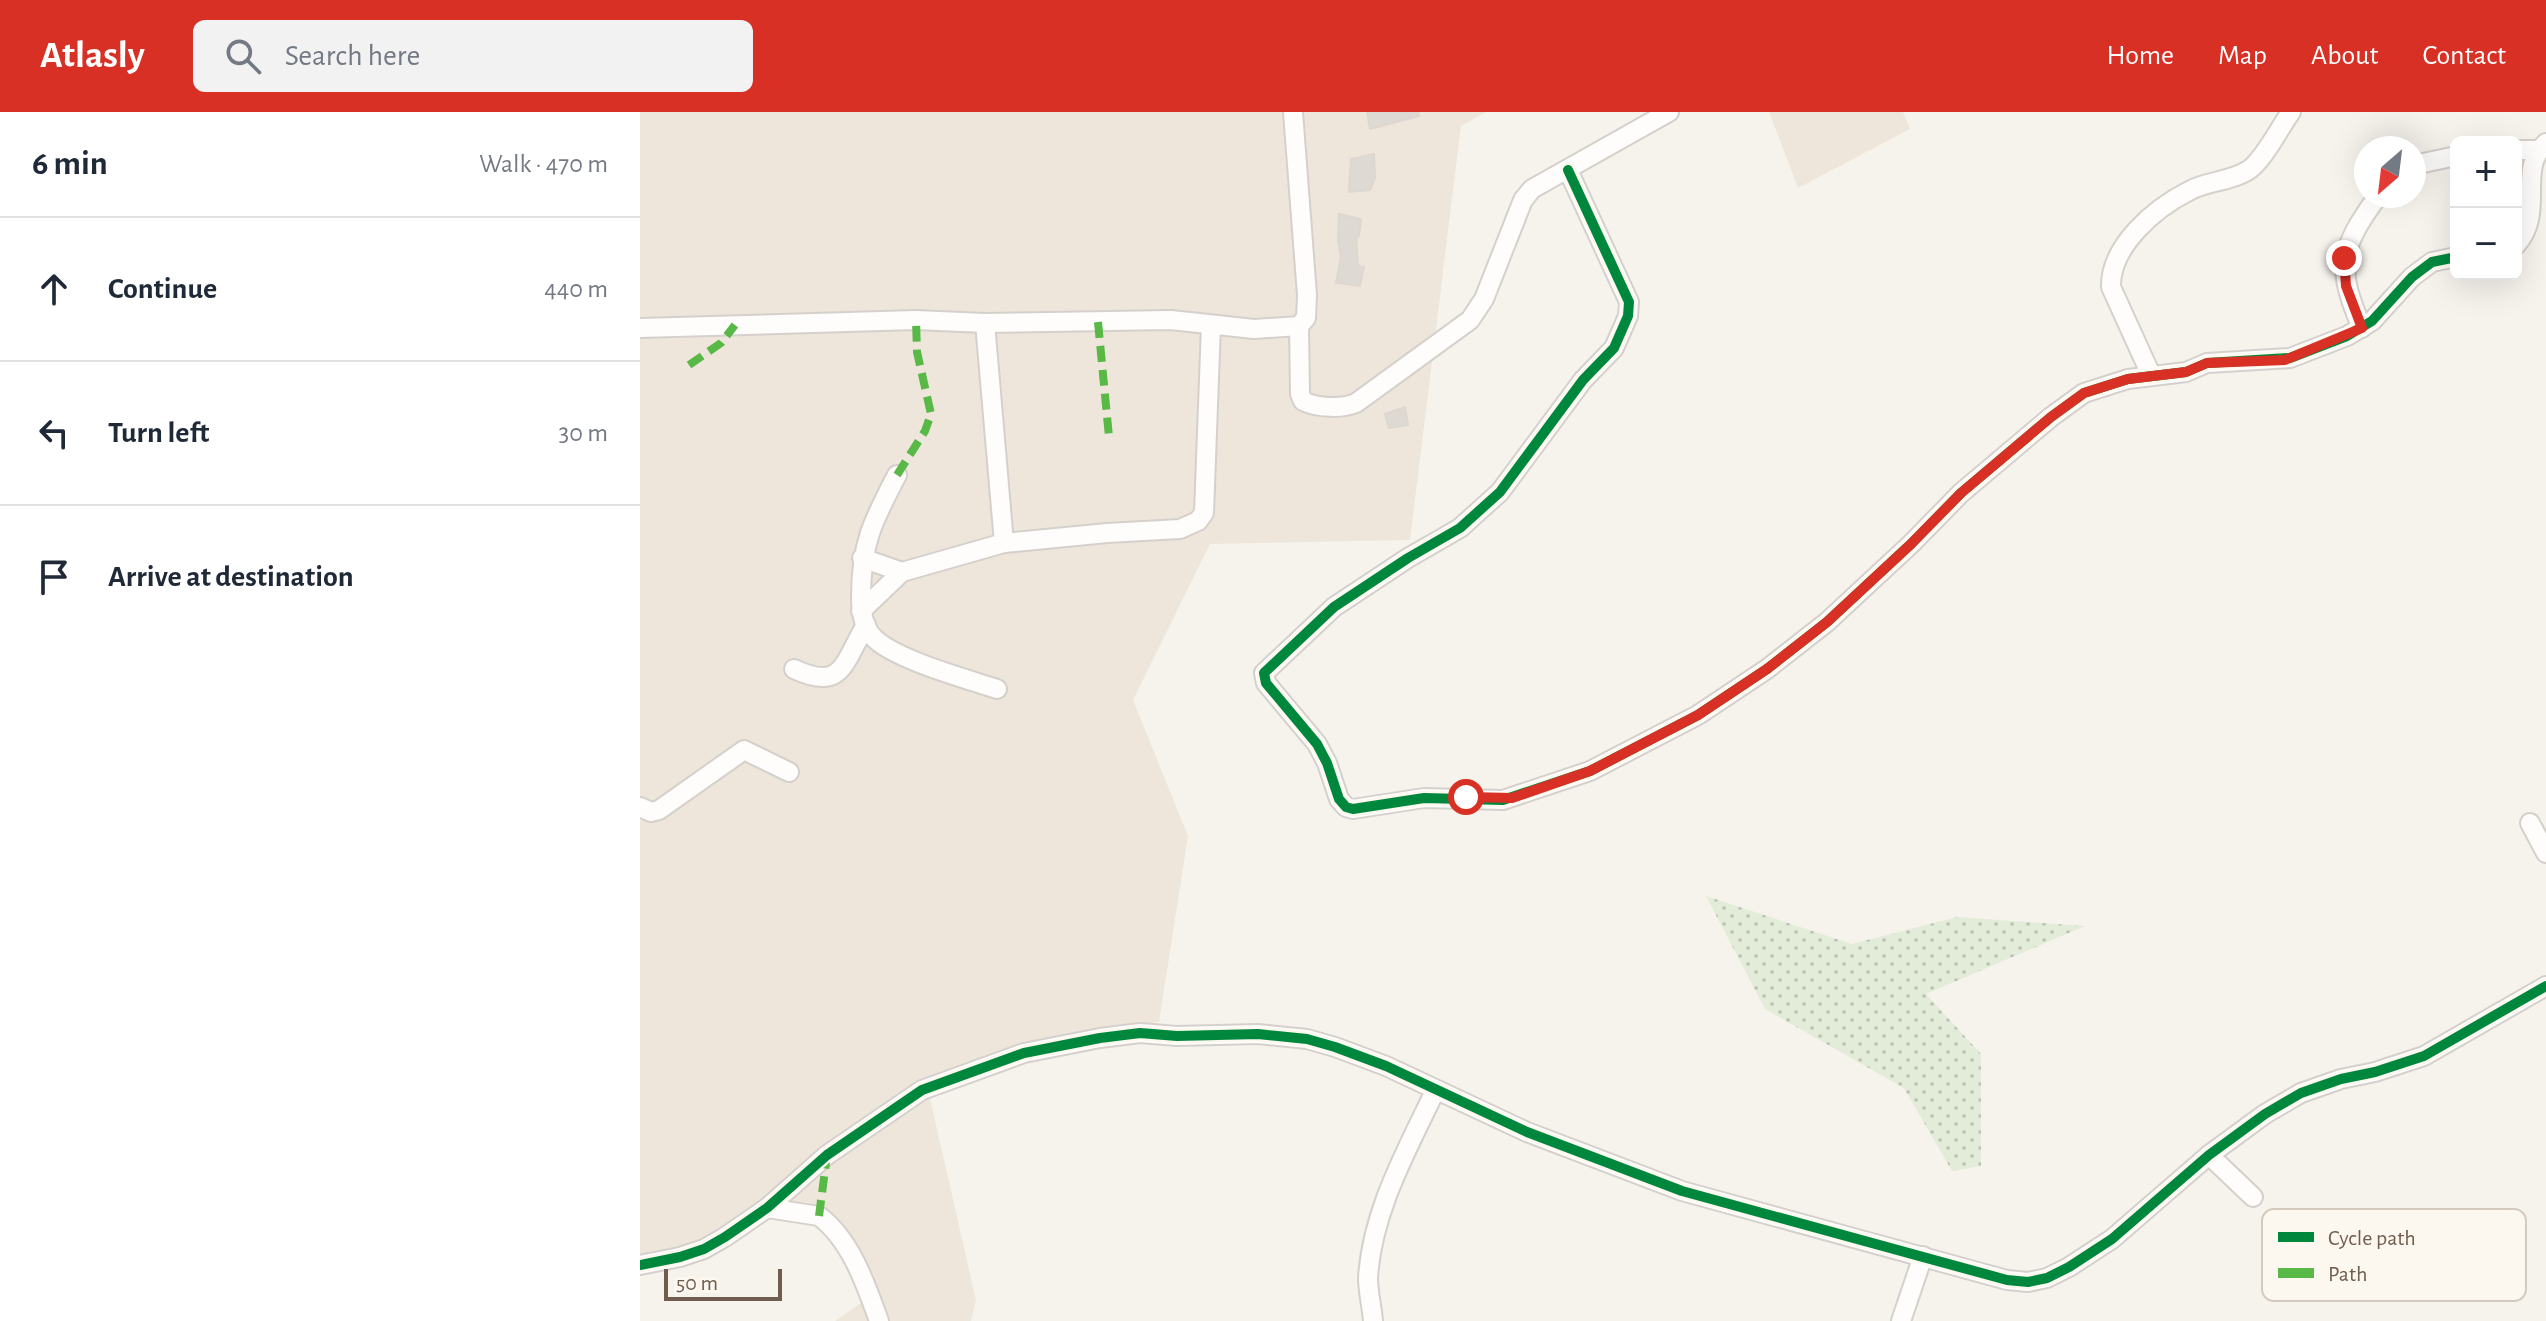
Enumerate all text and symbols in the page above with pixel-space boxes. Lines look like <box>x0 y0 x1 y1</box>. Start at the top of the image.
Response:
search box <box>193 20 753 92</box>
icon: search <box>221 34 265 78</box>
text: Atlasly <box>40 37 145 75</box>
text: Search here <box>285 41 420 71</box>
text: Home <box>2107 42 2174 70</box>
text: Map <box>2218 42 2267 70</box>
text: About <box>2311 42 2379 70</box>
text: Contact <box>2423 42 2506 70</box>
north arrow <box>2354 136 2426 208</box>
map controls <box>2450 136 2522 280</box>
button: + <box>2450 136 2522 208</box>
text: 6 min <box>32 147 108 181</box>
text: Walk · 470 m <box>479 151 608 177</box>
button: − <box>2450 208 2522 280</box>
route end <box>2326 240 2362 276</box>
icon: ahead <box>32 267 76 311</box>
text: Continue <box>108 274 217 304</box>
text: 440 m <box>544 276 608 302</box>
icon: left <box>32 411 76 455</box>
text: Turn left <box>108 418 209 448</box>
text: 30 m <box>558 420 608 446</box>
icon: arrive <box>32 555 76 599</box>
text: Arrive at destination <box>108 562 354 592</box>
route start <box>1448 779 1484 815</box>
legend <box>2262 1209 2526 1301</box>
text: Cycle path <box>2328 1227 2416 1249</box>
text: Path <box>2328 1263 2368 1285</box>
scale bar <box>664 1265 782 1301</box>
text: 50 m <box>676 1272 718 1294</box>

